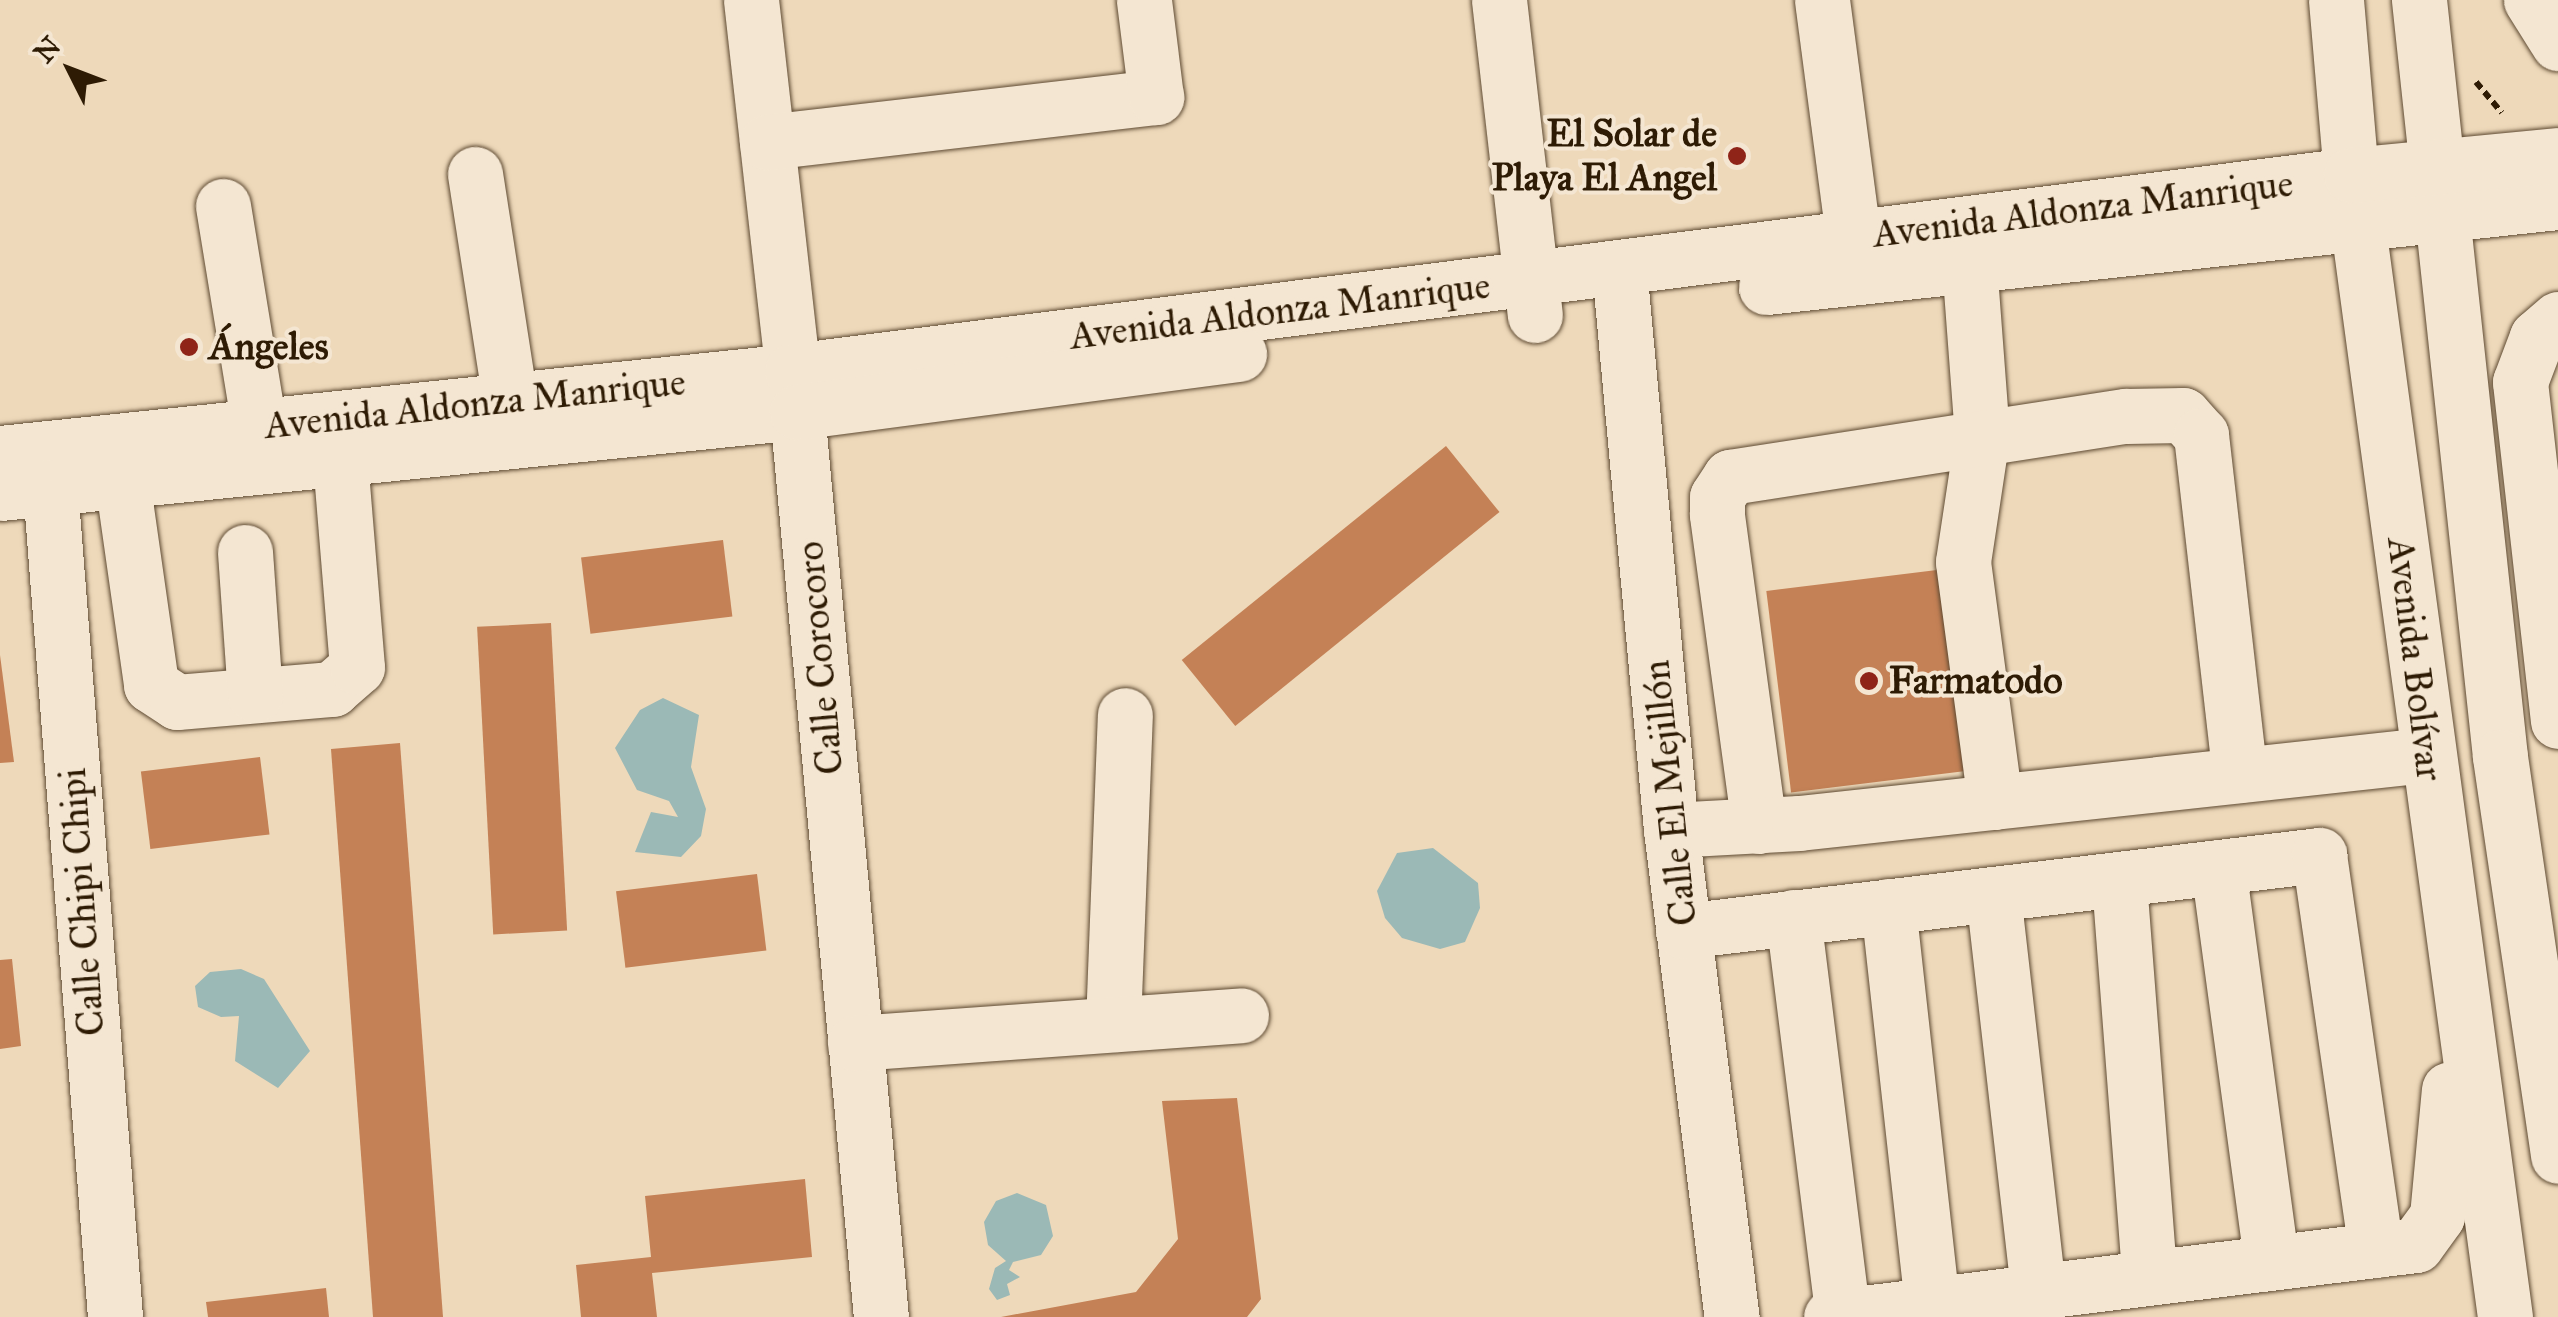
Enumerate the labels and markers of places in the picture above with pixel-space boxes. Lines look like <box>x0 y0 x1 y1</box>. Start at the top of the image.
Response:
place label: El Solar de Playa El Angel <box>1492 111 1717 200</box>
marker: El Solar de Playa El Angel <box>1726 145 1748 167</box>
place label: Ángeles <box>209 324 329 370</box>
marker: Ángeles <box>178 336 200 358</box>
place label: Farmatodo <box>1889 658 2063 704</box>
marker: Farmatodo <box>1858 670 1880 692</box>

